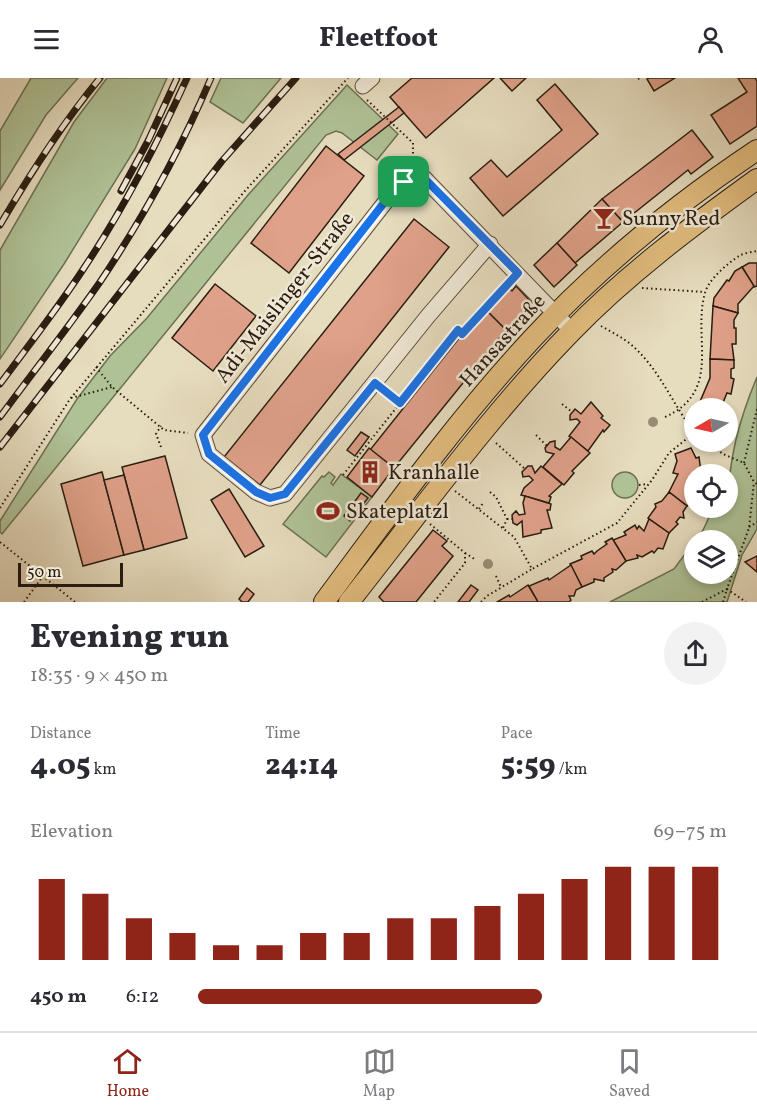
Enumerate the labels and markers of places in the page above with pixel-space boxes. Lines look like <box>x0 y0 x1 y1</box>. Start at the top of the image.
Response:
pin <box>378 156 429 207</box>
bar icon: Sunny Red <box>591 205 617 231</box>
place label: Sunny Red <box>622 205 720 234</box>
building icon: Kranhalle <box>357 459 383 485</box>
place label: Kranhalle <box>388 459 480 488</box>
sports icon: Skateplatzl <box>315 498 341 524</box>
place label: Skateplatzl <box>346 498 449 527</box>

